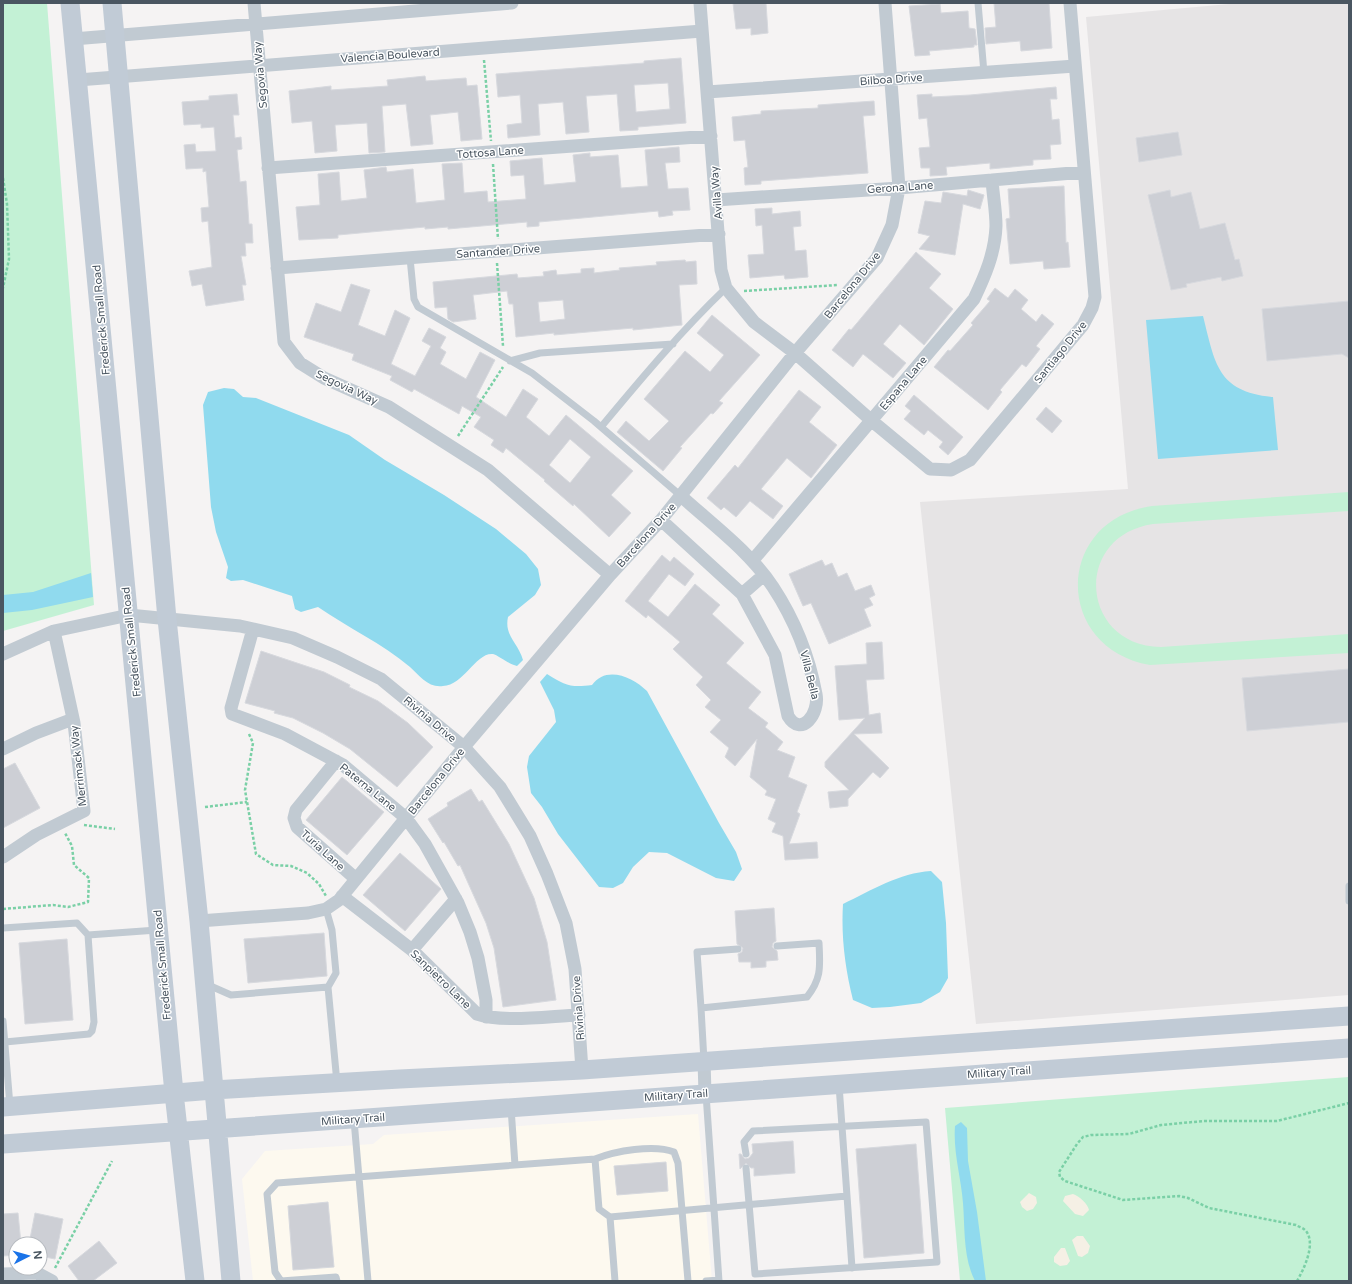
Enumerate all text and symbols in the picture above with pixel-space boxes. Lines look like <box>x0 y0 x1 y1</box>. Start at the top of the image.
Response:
street label: Segovia Way <box>251 41 270 109</box>
street label: Valencia Boulevard <box>340 46 440 65</box>
street label: Bilboa Drive <box>859 71 923 88</box>
street label: Tottosa Lane <box>456 144 524 161</box>
street label: Avilla Way <box>708 166 725 220</box>
street label: Gerona Lane <box>866 179 934 196</box>
street label: Santander Drive <box>456 242 540 261</box>
street label: Barcelona Drive <box>821 249 883 321</box>
street label: Frederick Small Road <box>90 264 113 376</box>
street label: Santiago Drive <box>1031 319 1089 386</box>
street label: Espana Lane <box>877 354 930 413</box>
street label: Segovia Way <box>314 367 380 408</box>
street label: Barcelona Drive <box>614 500 679 570</box>
street label: Frederick Small Road <box>119 586 144 698</box>
street label: Villa Bella <box>797 649 822 701</box>
street label: Rivinia Drive <box>401 694 459 745</box>
street label: Merrimack Way <box>68 725 89 807</box>
street label: Barcelona Drive <box>405 745 467 817</box>
street label: Paterna Lane <box>337 761 399 814</box>
street label: Turia Lane <box>298 827 347 873</box>
street label: Frederick Small Road <box>151 909 174 1021</box>
street label: Sanpietro Lane <box>408 947 474 1011</box>
street label: Rivinia Drive <box>570 975 587 1041</box>
street label: Military Trail <box>967 1064 1031 1081</box>
street label: Military Trail <box>644 1087 708 1104</box>
street label: Military Trail <box>321 1111 385 1128</box>
north arrow <box>8 1236 48 1276</box>
text: N <box>31 1250 44 1260</box>

